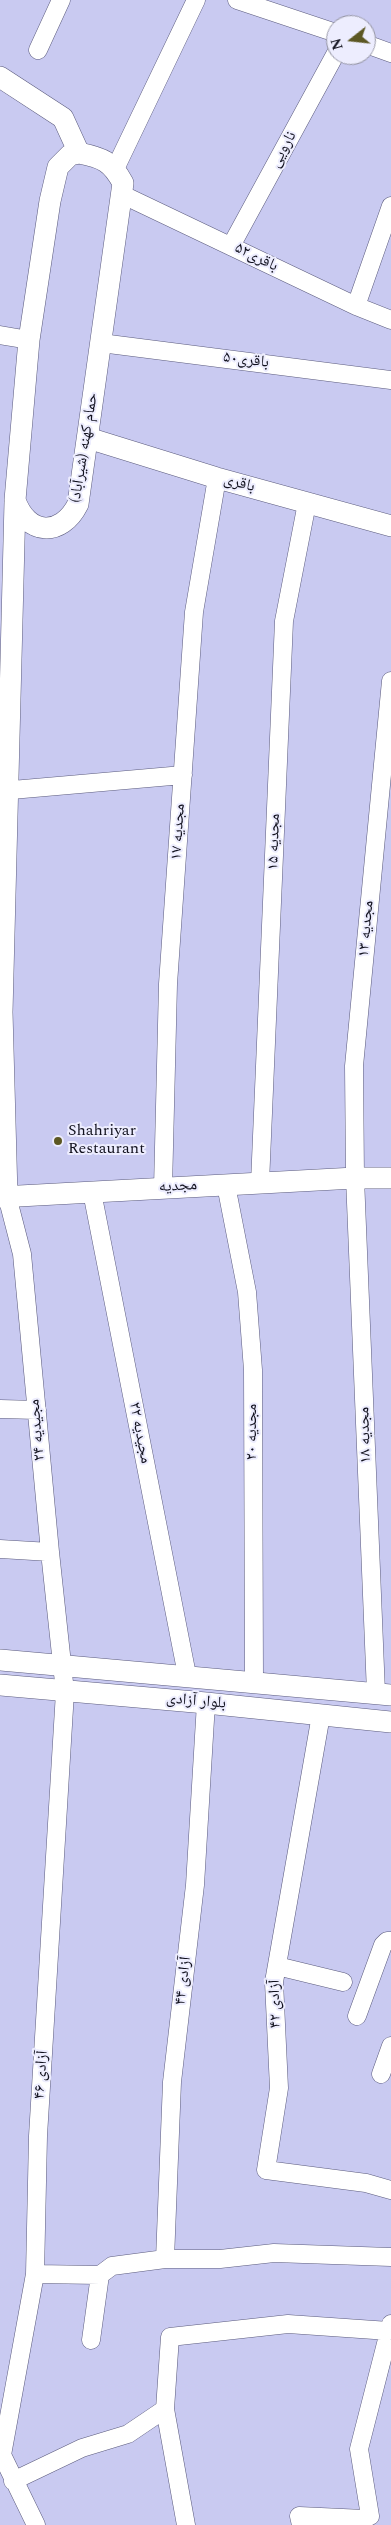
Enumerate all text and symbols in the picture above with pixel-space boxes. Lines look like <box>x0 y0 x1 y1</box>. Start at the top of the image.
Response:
north arrow <box>326 15 376 65</box>
text: N <box>325 36 349 52</box>
street label: نارویی <box>266 128 302 172</box>
street label: باقری۵۲ <box>231 239 281 277</box>
street label: باقری۵۰ <box>222 349 270 373</box>
street label: حمام کهنه (شیرآباد) <box>67 392 103 504</box>
street label: باقری <box>221 471 257 497</box>
street label: مجدیه ۱۷ <box>167 803 191 861</box>
street label: مجدیه ۱۵ <box>264 813 286 871</box>
street label: مجدیه ۱۳ <box>355 900 379 958</box>
place label: Shahriyar Restaurant <box>68 1122 145 1160</box>
marker: Shahriyar Restaurant <box>52 1135 64 1147</box>
street label: مجدیه <box>158 1176 198 1198</box>
street label: مجیدیه ۲۴ <box>26 1398 50 1462</box>
street label: مجیدیه ۲۲ <box>124 1401 154 1465</box>
street label: مجدیه ۲۰ <box>243 1404 263 1460</box>
street label: مجدیه ۱۸ <box>355 1406 377 1464</box>
street label: بلوار آزادی <box>165 1690 227 1714</box>
street label: آزادی ۴۴ <box>172 1956 196 2006</box>
street label: آزادی ۴۲ <box>266 1980 286 2028</box>
street label: آزادی ۴۶ <box>31 2050 53 2100</box>

